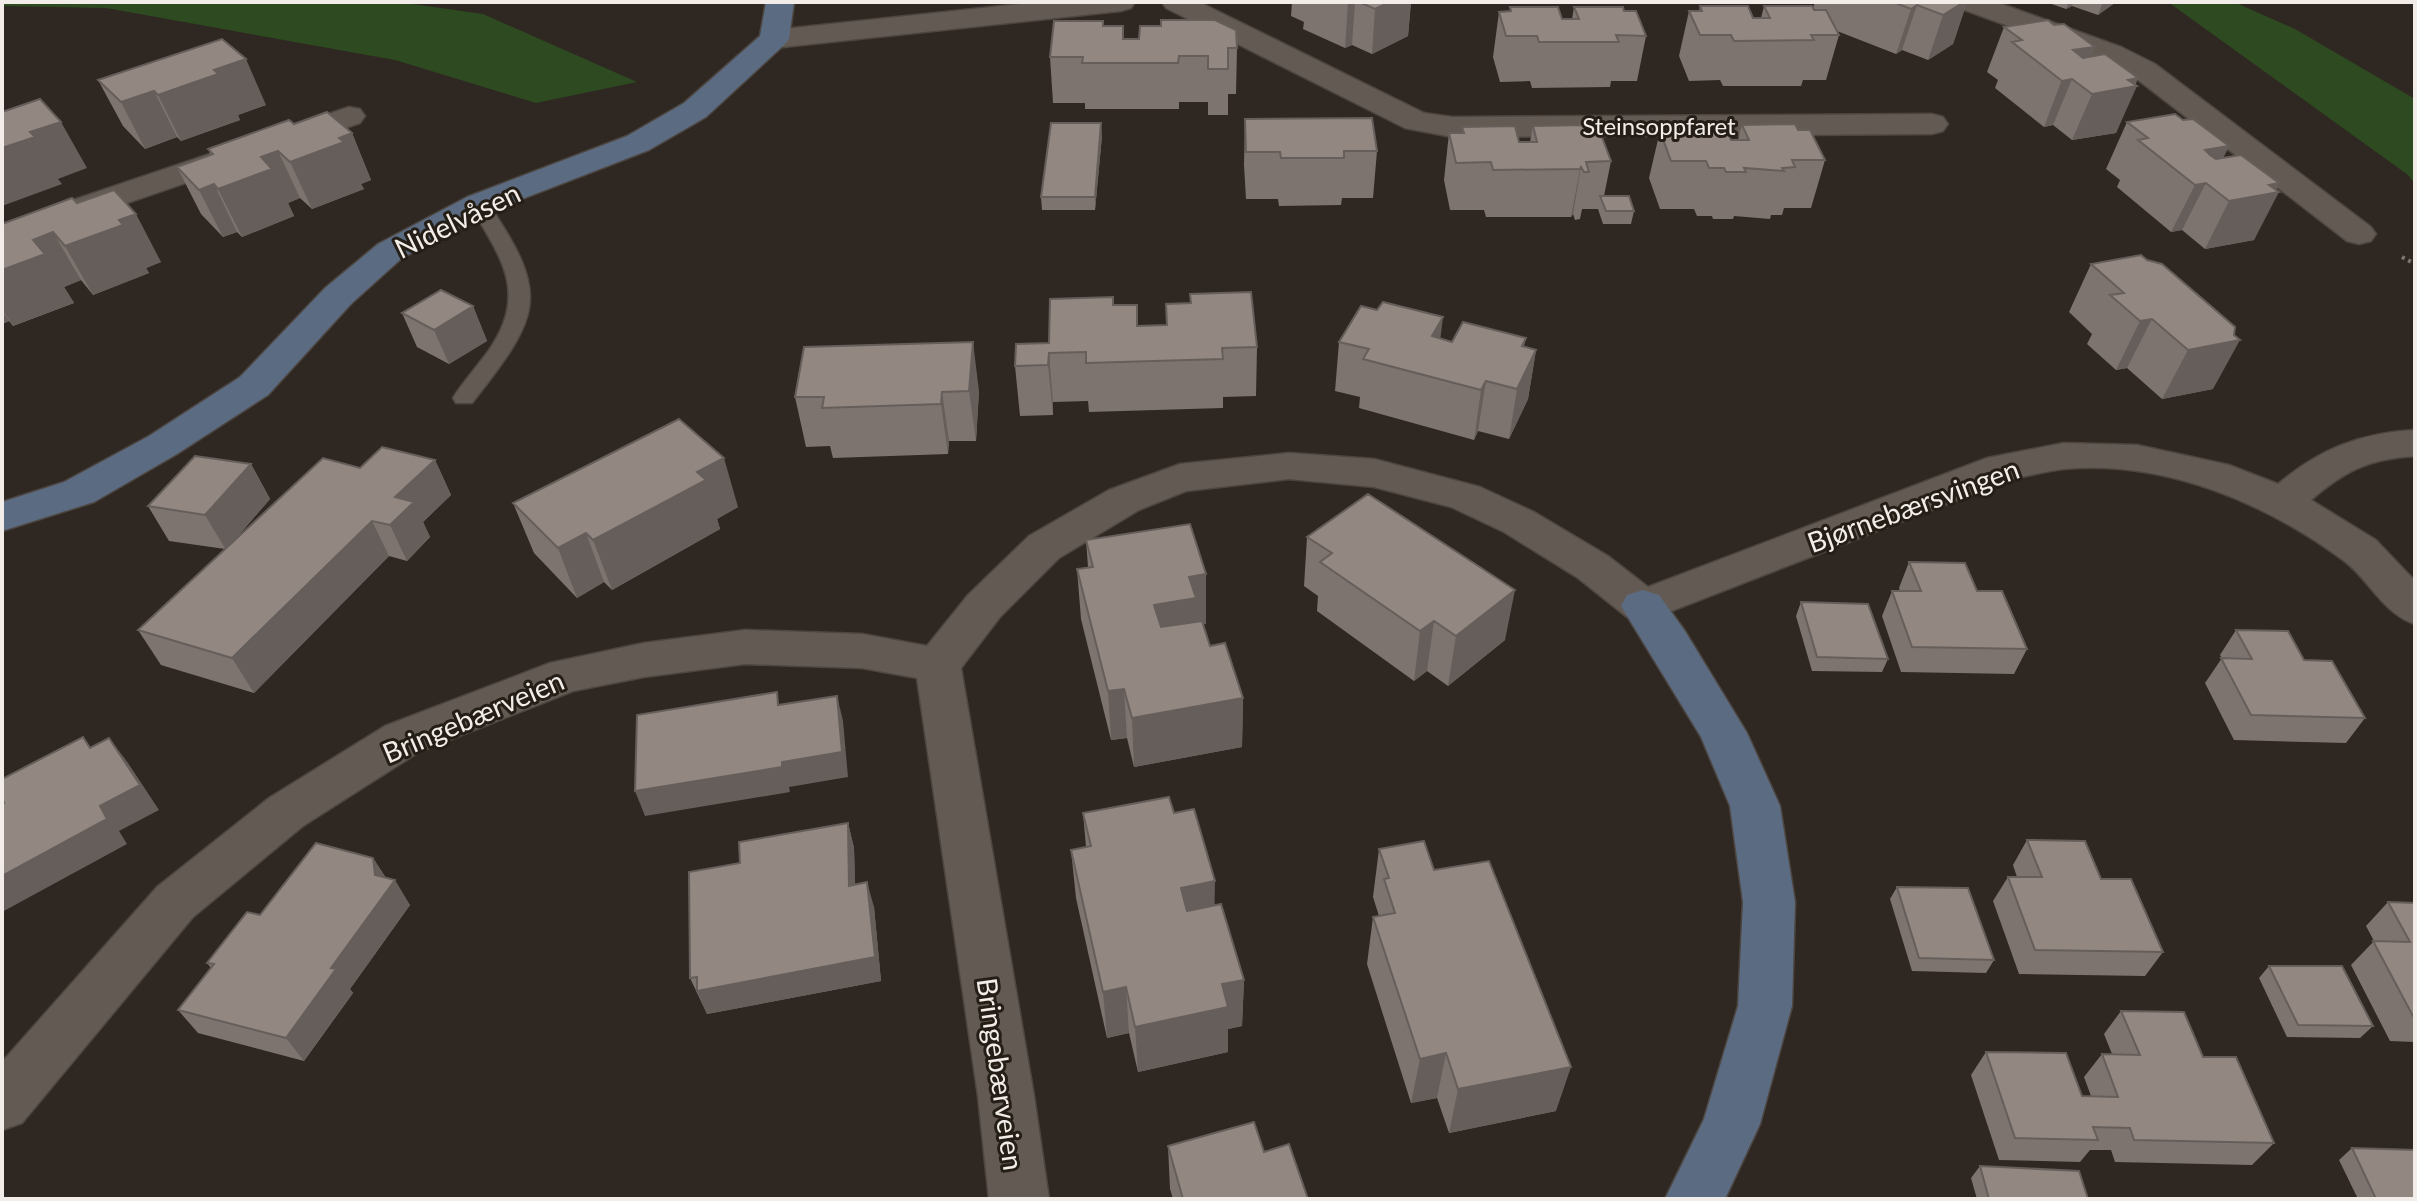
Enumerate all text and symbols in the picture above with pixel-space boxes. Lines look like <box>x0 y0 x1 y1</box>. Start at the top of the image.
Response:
street label: Steinsoppfaret <box>1582 111 1736 140</box>
street label: Nidelvåsen <box>389 175 525 265</box>
street label: Bjørnebærsvingen <box>1803 451 2023 559</box>
street label: Bringebærveien <box>377 662 569 770</box>
street label: Bringebærveien <box>971 976 1031 1172</box>

